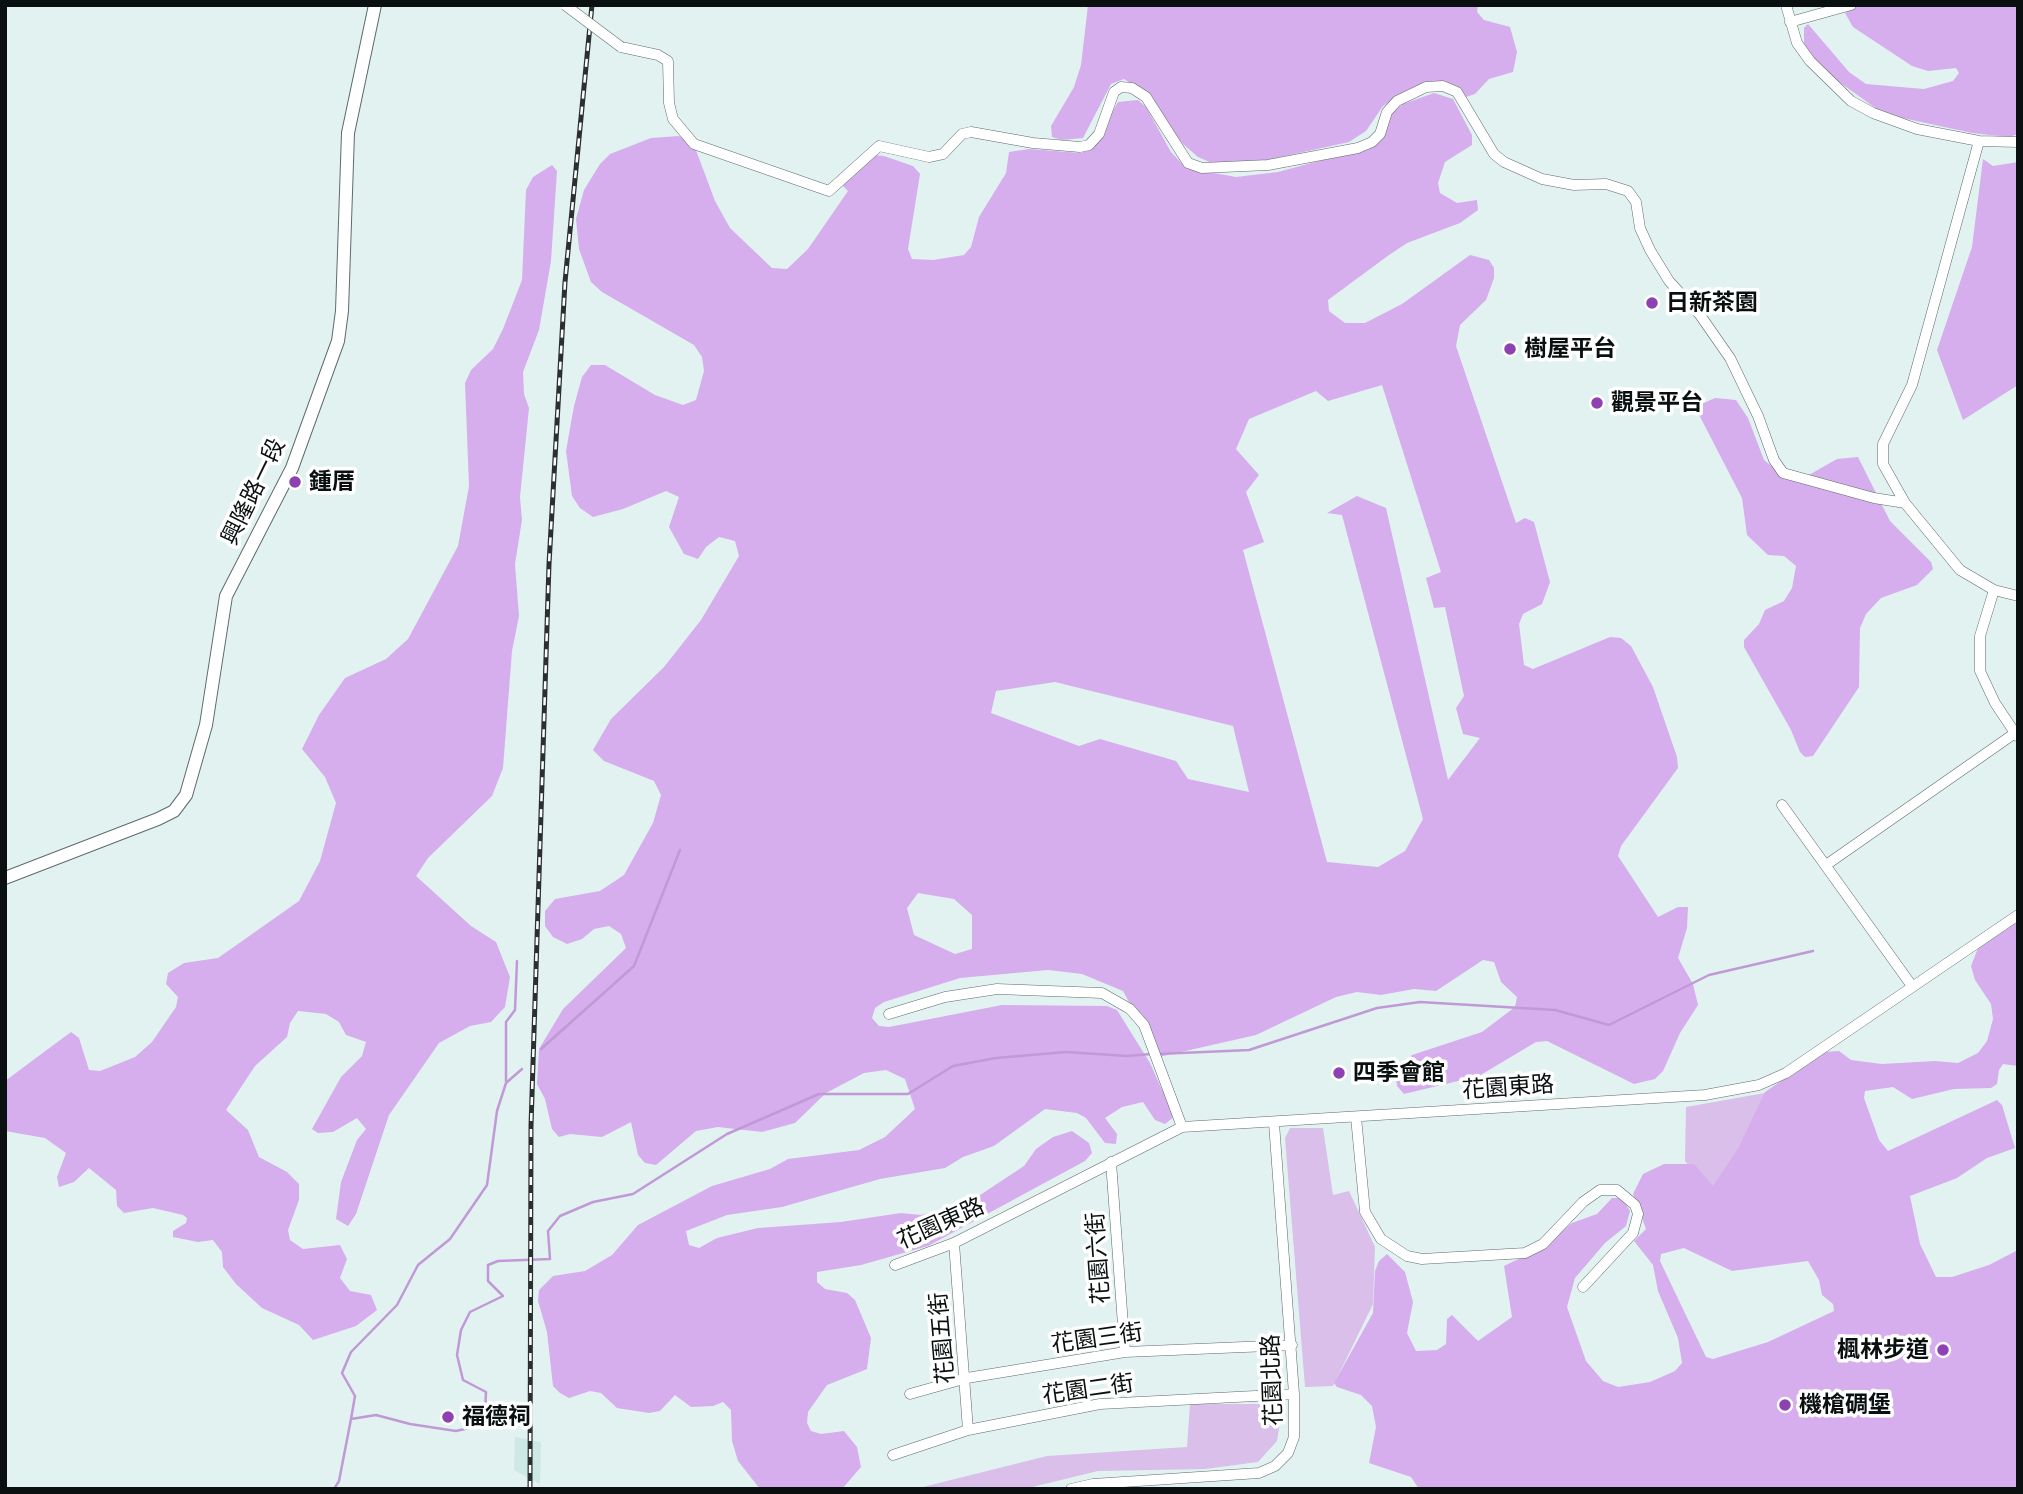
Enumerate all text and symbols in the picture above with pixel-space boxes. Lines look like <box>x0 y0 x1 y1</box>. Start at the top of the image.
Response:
place label: 日新茶園 <box>1666 289 1758 317</box>
marker: 日新茶園 <box>1644 295 1660 311</box>
place label: 樹屋平台 <box>1524 335 1616 363</box>
marker: 樹屋平台 <box>1502 341 1518 357</box>
place label: 觀景平台 <box>1611 389 1703 417</box>
marker: 觀景平台 <box>1589 395 1605 411</box>
street label: 興隆路一段 <box>216 434 292 550</box>
place label: 鍾厝 <box>309 468 355 496</box>
marker: 鍾厝 <box>287 474 303 490</box>
place label: 四季會館 <box>1353 1059 1445 1087</box>
marker: 四季會館 <box>1331 1065 1347 1081</box>
street label: 花園東路 <box>1461 1071 1555 1105</box>
street label: 花園東路 <box>893 1193 989 1255</box>
street label: 花園六街 <box>1082 1211 1116 1305</box>
street label: 花園五街 <box>925 1291 961 1385</box>
street label: 花園三街 <box>1050 1319 1144 1359</box>
street label: 花園北路 <box>1258 1334 1288 1426</box>
place label: 楓林步道 <box>1837 1336 1929 1364</box>
marker: 楓林步道 <box>1935 1342 1951 1358</box>
street label: 花園二街 <box>1041 1370 1135 1410</box>
place label: 機槍碉堡 <box>1799 1391 1891 1419</box>
marker: 機槍碉堡 <box>1777 1397 1793 1413</box>
place label: 福德祠 <box>462 1403 531 1431</box>
marker: 福德祠 <box>440 1409 456 1425</box>

